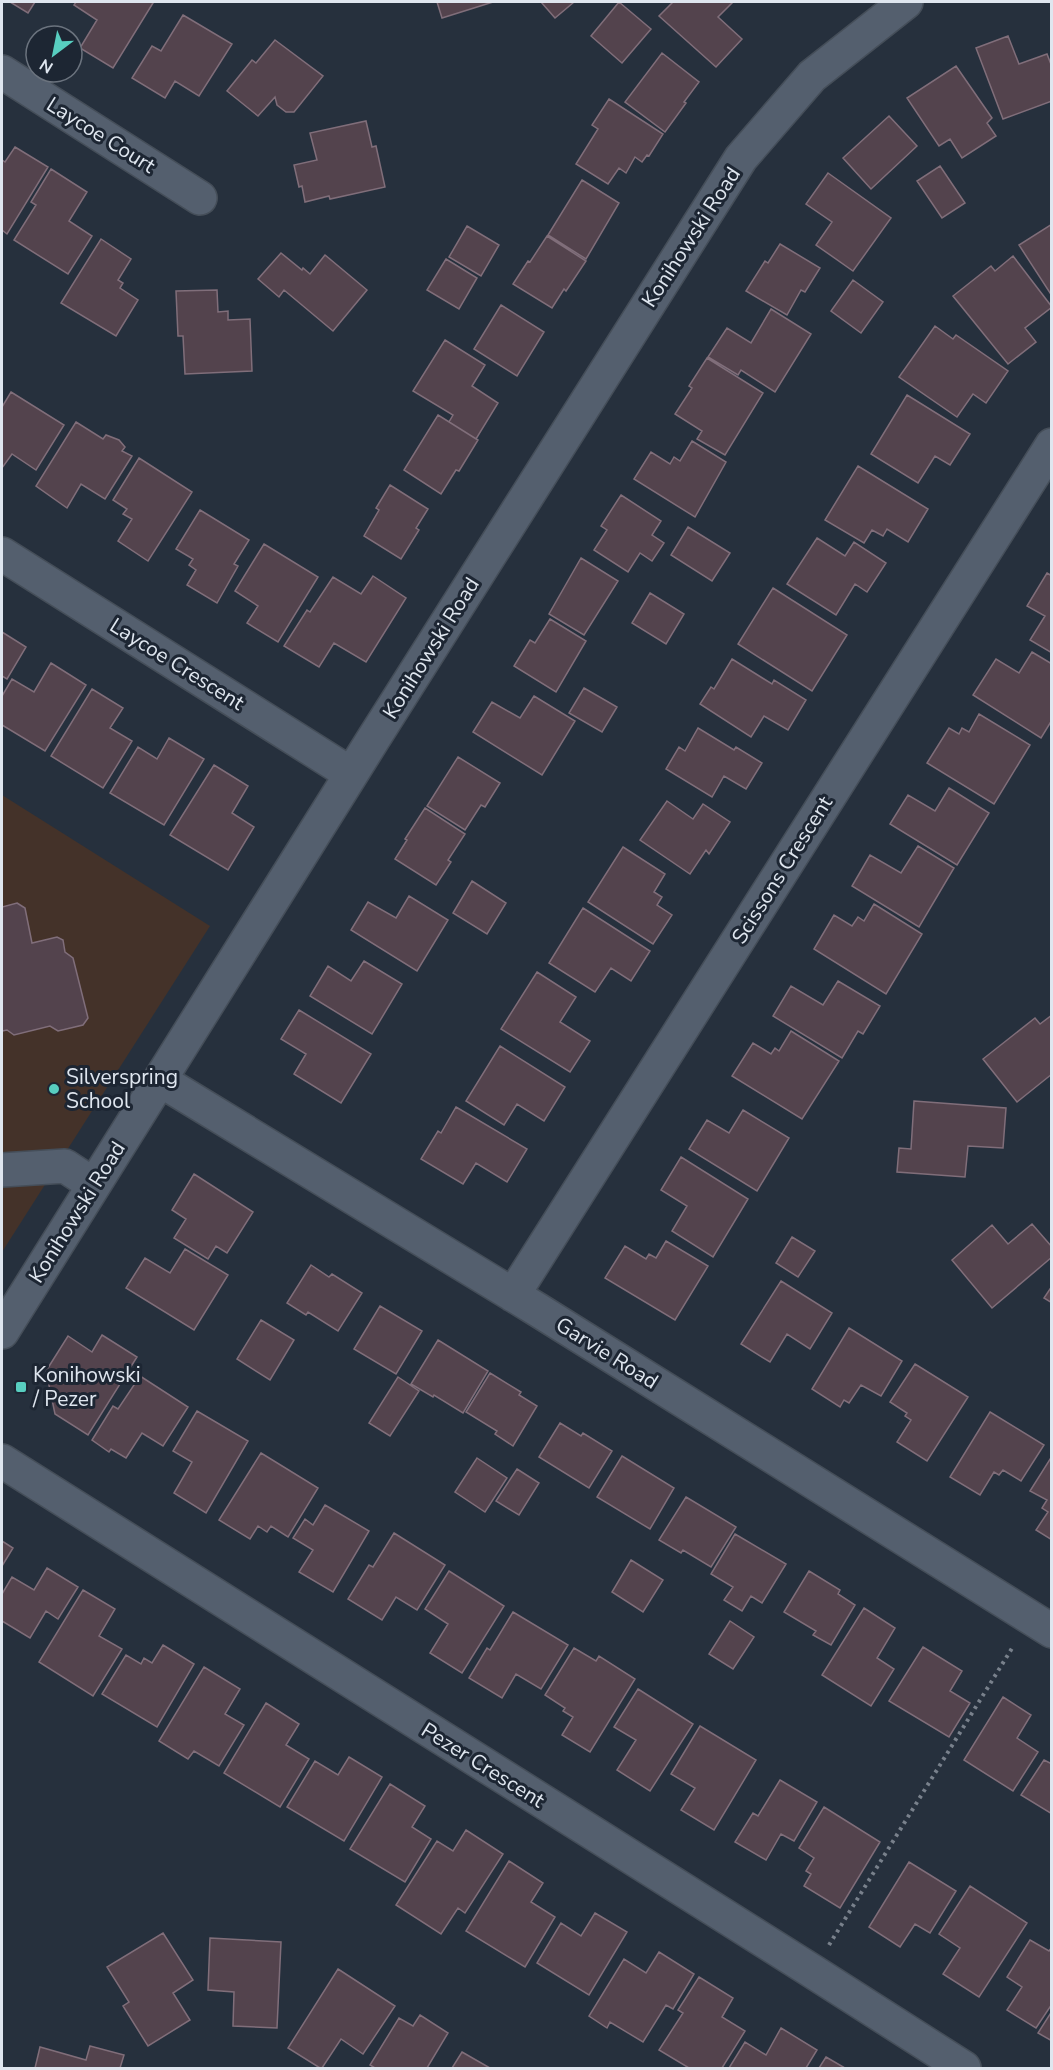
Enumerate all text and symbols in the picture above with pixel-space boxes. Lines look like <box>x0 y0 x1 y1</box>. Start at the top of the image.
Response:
north arrow <box>24 24 84 84</box>
text: N <box>36 53 57 78</box>
street label: Laycoe Court <box>41 91 161 180</box>
street label: Konihowski Road <box>635 161 747 313</box>
street label: Konihowski Road <box>376 572 486 724</box>
street label: Laycoe Crescent <box>104 611 250 717</box>
street label: Scissons Crescent <box>725 790 839 949</box>
place label: Silverspring School <box>66 1063 178 1115</box>
marker: Silverspring School <box>47 1082 61 1096</box>
street label: Konihowski Road <box>22 1136 132 1288</box>
street label: Garvie Road <box>551 1310 663 1396</box>
place label: Konihowski / Pezer <box>32 1361 141 1413</box>
marker: Konihowski / Pezer <box>14 1380 28 1394</box>
street label: Pezer Crescent <box>416 1716 550 1814</box>

